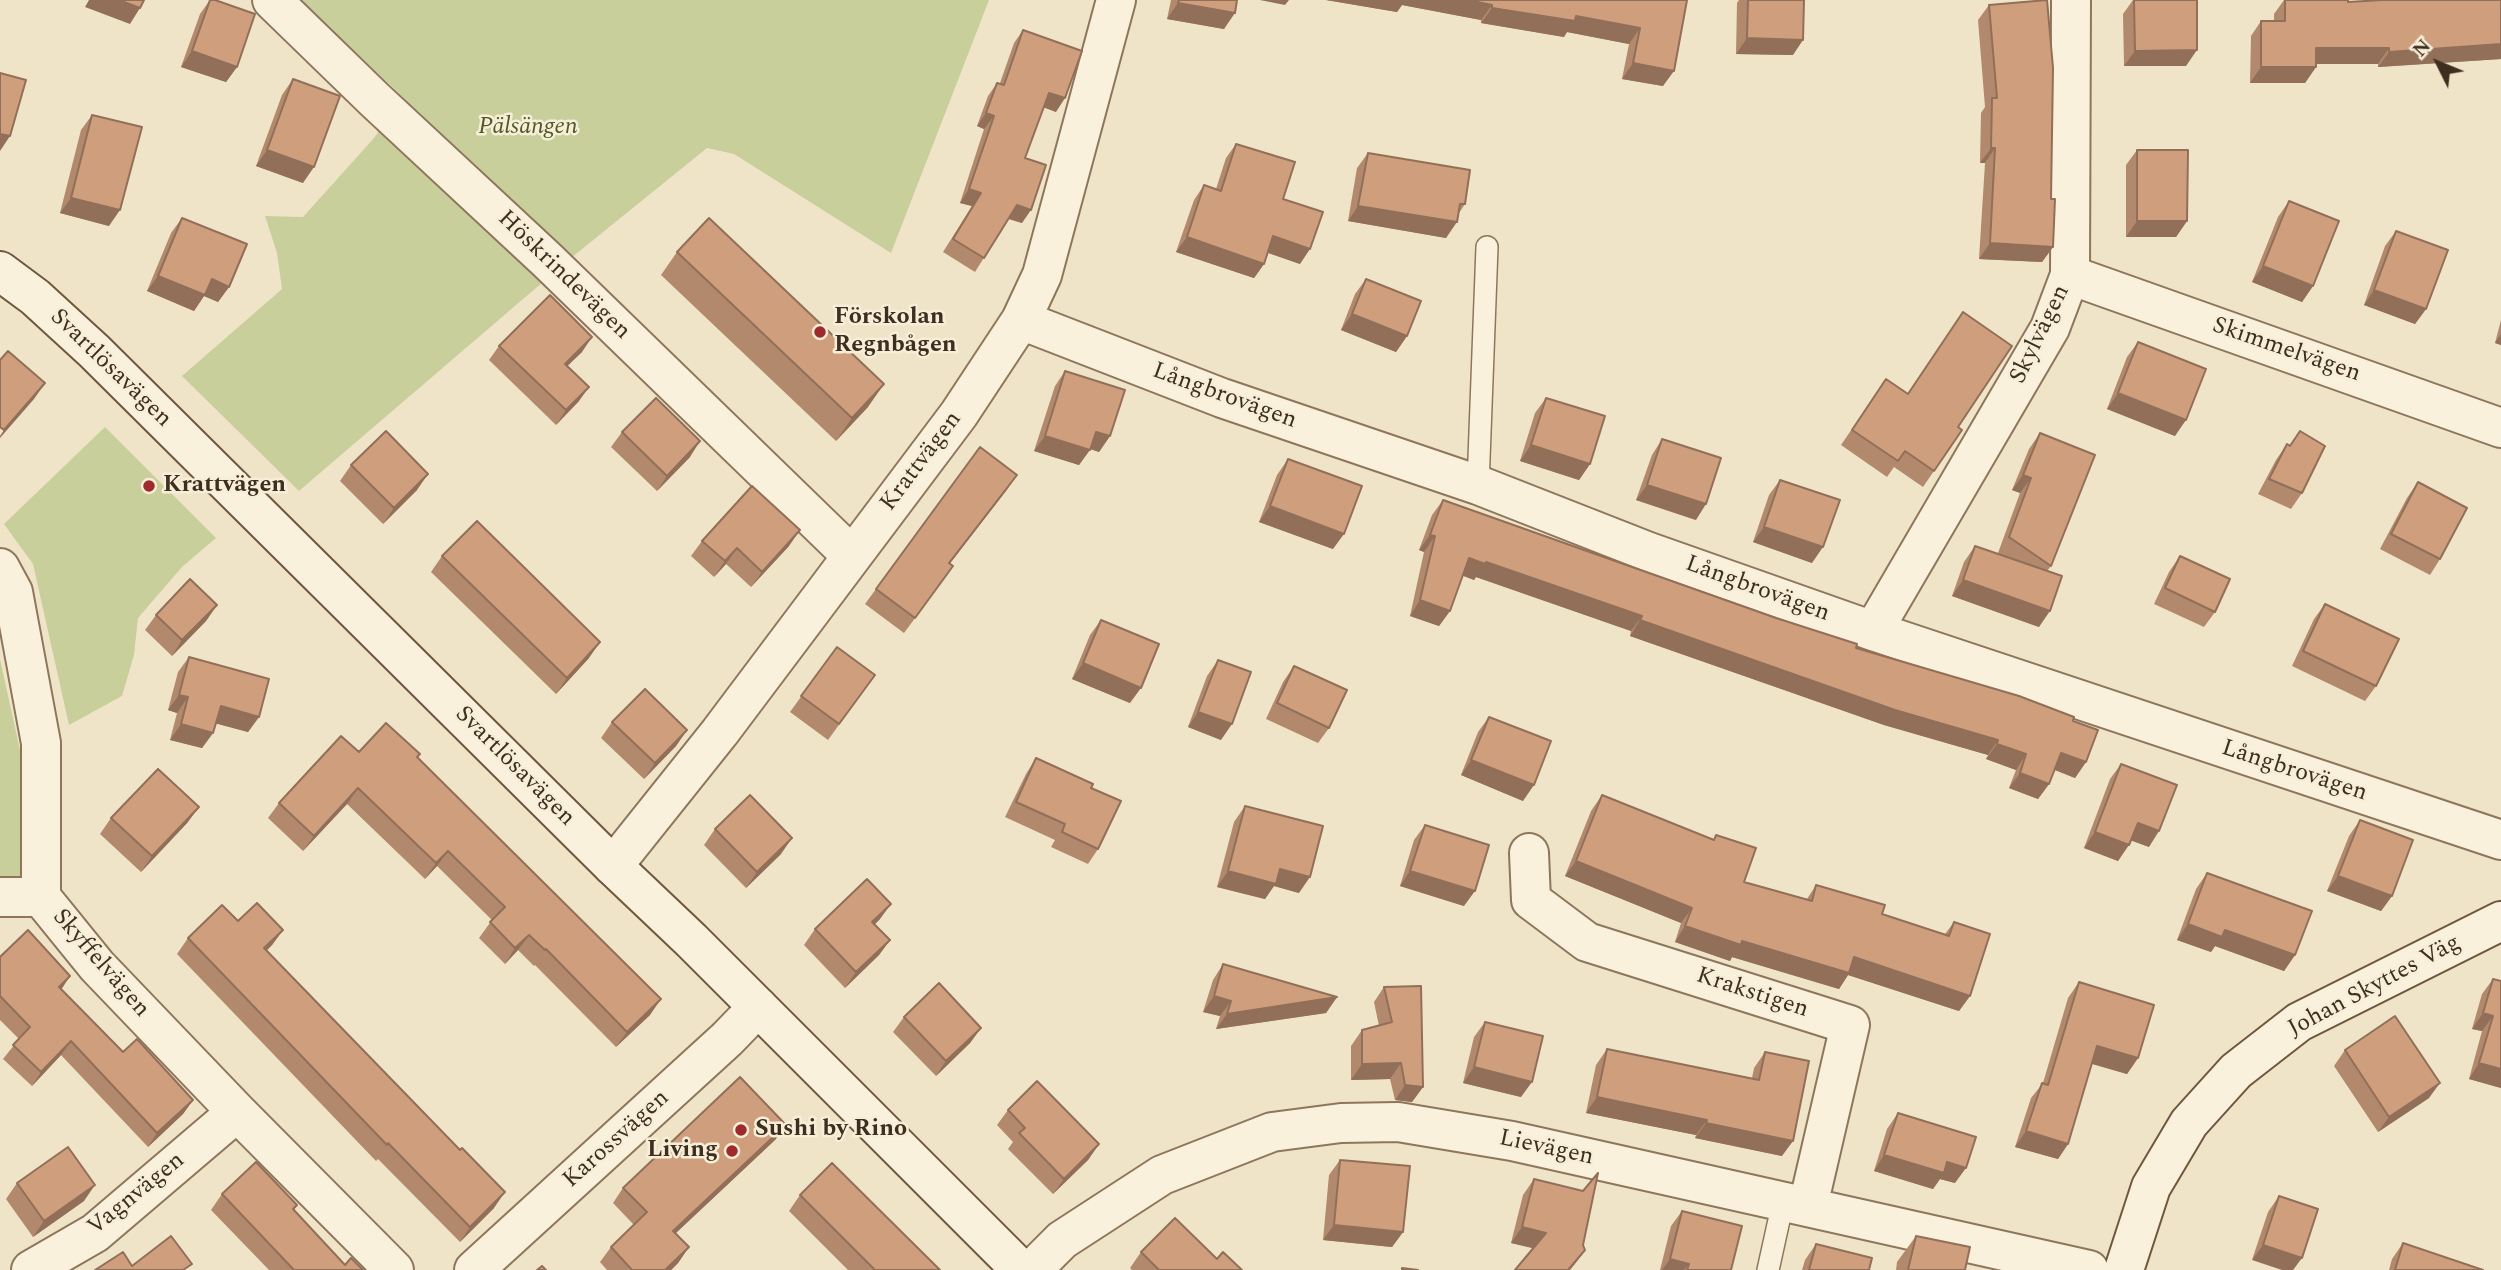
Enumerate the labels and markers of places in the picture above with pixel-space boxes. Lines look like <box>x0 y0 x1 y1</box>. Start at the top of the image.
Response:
place label: Förskolan Regnbågen <box>834 304 957 360</box>
marker: Förskolan Regnbågen <box>812 324 828 340</box>
place label: Krattvägen <box>163 472 286 500</box>
marker: Krattvägen <box>141 478 157 494</box>
place label: Sushi by Rino <box>755 1116 907 1144</box>
marker: Sushi by Rino <box>733 1122 749 1138</box>
place label: Living <box>647 1137 718 1165</box>
marker: Living <box>724 1143 740 1159</box>

